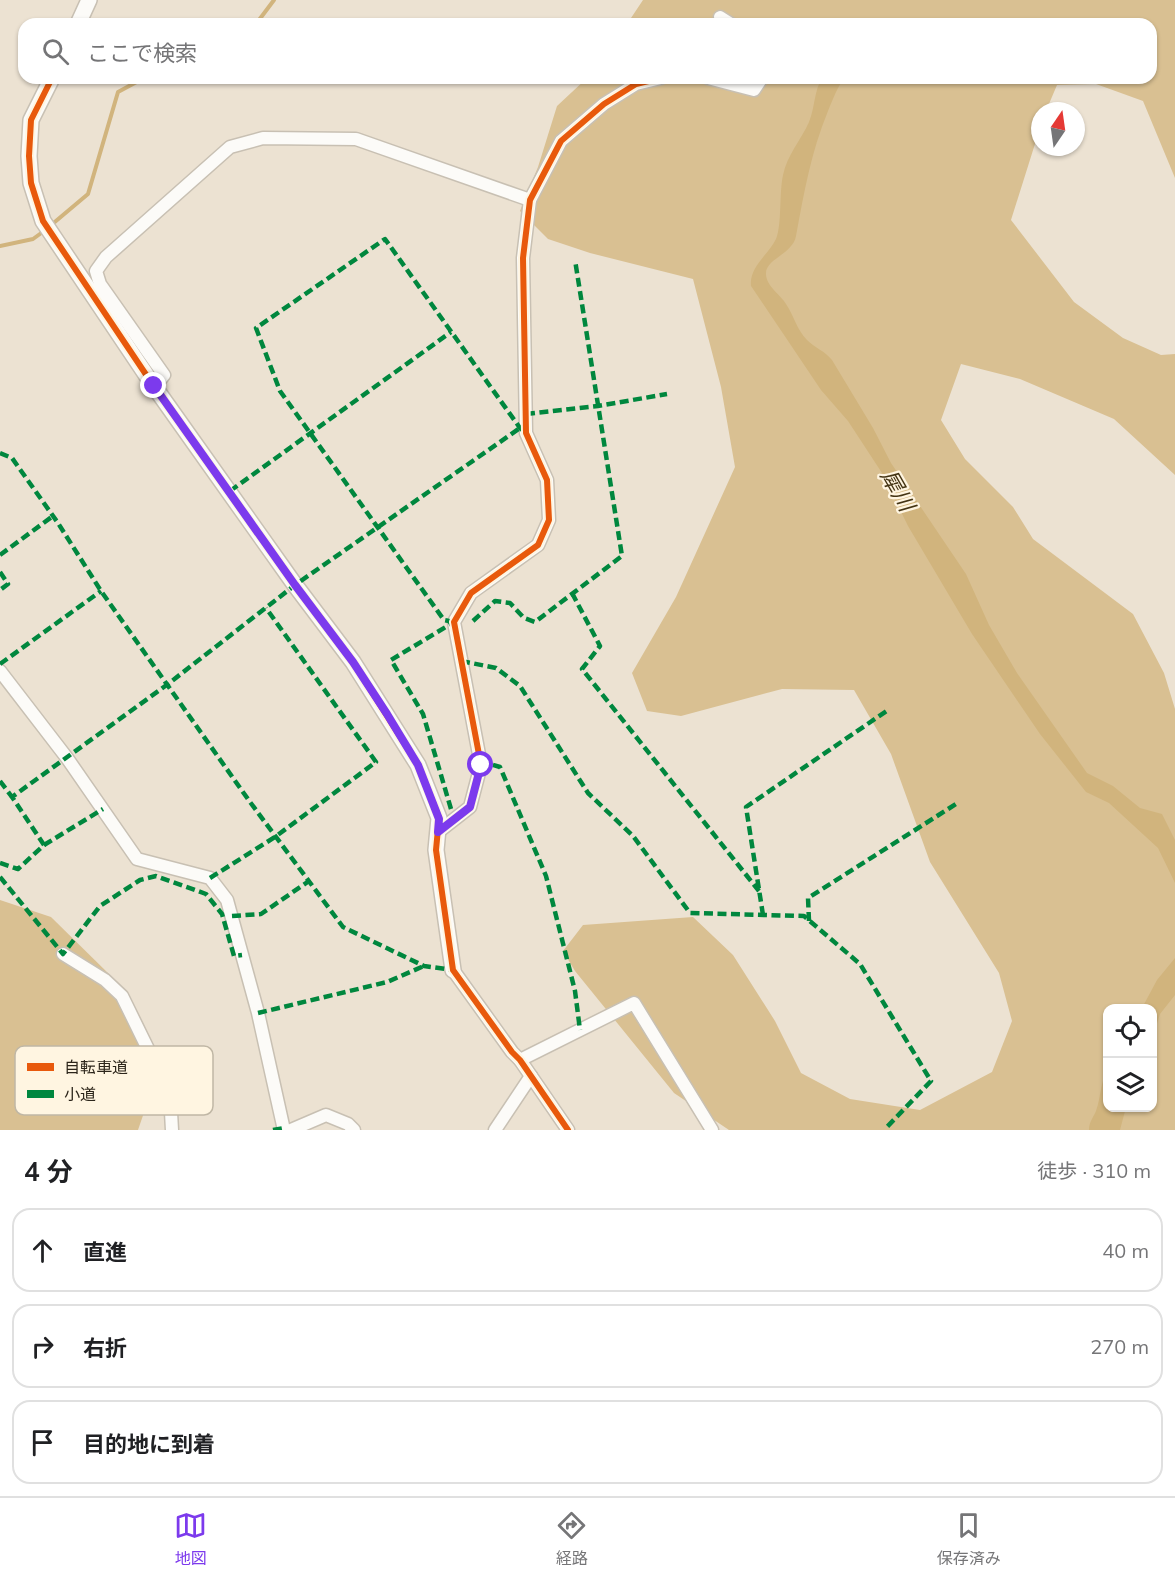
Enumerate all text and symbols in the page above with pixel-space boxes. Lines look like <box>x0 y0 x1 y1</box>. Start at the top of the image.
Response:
search box <box>18 18 1157 84</box>
icon: search <box>39 35 72 68</box>
text: ここで検索 <box>87 39 197 67</box>
north arrow <box>1031 102 1085 156</box>
route end <box>140 372 166 398</box>
water label: 犀川 <box>875 464 922 518</box>
route start <box>467 751 493 777</box>
map controls <box>1103 1004 1157 1112</box>
button: locate <box>1103 1004 1157 1058</box>
legend <box>15 1046 213 1115</box>
text: 自転車道 <box>64 1057 128 1077</box>
button: layers <box>1103 1058 1157 1112</box>
text: 小道 <box>64 1084 96 1104</box>
text: 4 分 <box>24 1155 73 1188</box>
text: 徒歩 · 310 m <box>1037 1158 1151 1183</box>
icon: ahead <box>26 1234 59 1267</box>
text: 直進 <box>83 1238 127 1266</box>
text: 40 m <box>1102 1238 1149 1263</box>
icon: right <box>26 1330 59 1363</box>
text: 右折 <box>83 1334 127 1362</box>
text: 270 m <box>1090 1334 1149 1359</box>
icon: arrive <box>26 1426 59 1459</box>
text: 目的地に到着 <box>83 1430 215 1458</box>
tab: 地図 <box>174 1509 207 1569</box>
tab: 経路 <box>555 1509 588 1569</box>
tab: 保存済み <box>937 1509 1001 1569</box>

